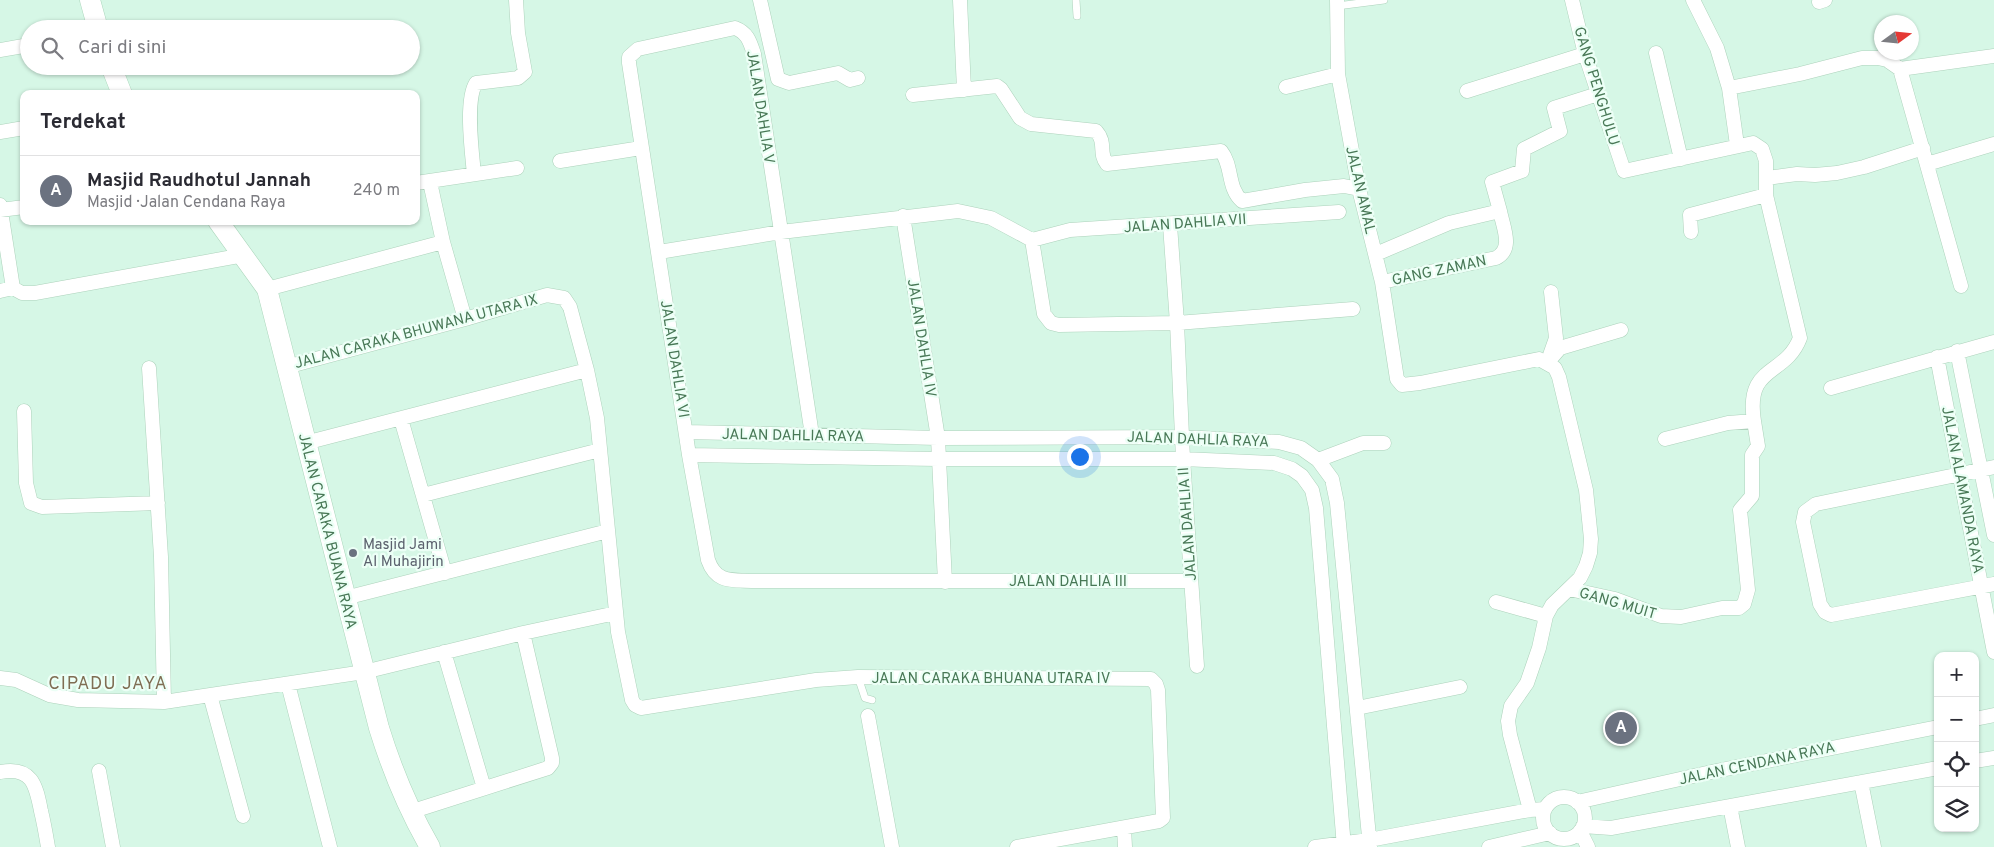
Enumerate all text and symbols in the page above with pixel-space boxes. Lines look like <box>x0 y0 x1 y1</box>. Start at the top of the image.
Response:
north arrow <box>1874 15 1919 60</box>
search box <box>20 20 420 75</box>
street label: GANG PENGHULU <box>1568 25 1623 148</box>
icon: search <box>38 34 66 62</box>
text: Cari di sini <box>78 36 166 60</box>
street label: JALAN DAHLIA V <box>741 49 778 166</box>
text: Terdekat <box>40 109 126 136</box>
street label: JALAN AMAL <box>1340 145 1379 236</box>
text: Masjid Raudhotul Jannah <box>87 169 311 193</box>
text: A <box>50 181 62 201</box>
text: 240 m <box>353 181 400 201</box>
text: Masjid · Jalan Cendana Raya <box>87 193 285 213</box>
street label: JALAN DAHLIA VII <box>1123 211 1247 238</box>
street label: GANG ZAMAN <box>1390 252 1488 291</box>
street label: JALAN DAHLIA IV <box>902 278 939 399</box>
street label: JALAN CARAKA BHUWANA UTARA IX <box>293 291 540 374</box>
street label: JALAN DAHLIA VI <box>655 299 692 419</box>
street label: JALAN ALAMANDA RAYA <box>1936 405 1987 575</box>
street label: JALAN DAHLIA RAYA <box>722 426 864 447</box>
street label: JALAN DAHLIA RAYA <box>1126 429 1269 452</box>
street label: JALAN CARAKA BUANA RAYA <box>293 431 360 631</box>
your location <box>1067 444 1093 470</box>
street label: JALAN DAHLIA II <box>1175 466 1202 581</box>
place label: Masjid Jami Al Muhajirin <box>363 536 444 572</box>
marker: Masjid Jami Al Muhajirin <box>347 547 359 559</box>
street label: JALAN DAHLIA III <box>1009 573 1127 592</box>
street label: GANG MUIT <box>1577 584 1659 625</box>
map controls <box>1934 652 1979 832</box>
button: + <box>1934 652 1979 697</box>
street label: JALAN CARAKA BHUANA UTARA IV <box>871 670 1111 689</box>
district label: CIPADU JAYA <box>48 673 168 696</box>
button: − <box>1934 697 1979 742</box>
pin: A <box>1605 709 1637 747</box>
street label: JALAN CENDANA RAYA <box>1678 739 1837 790</box>
button: locate <box>1934 742 1979 787</box>
button: layers <box>1934 787 1979 832</box>

